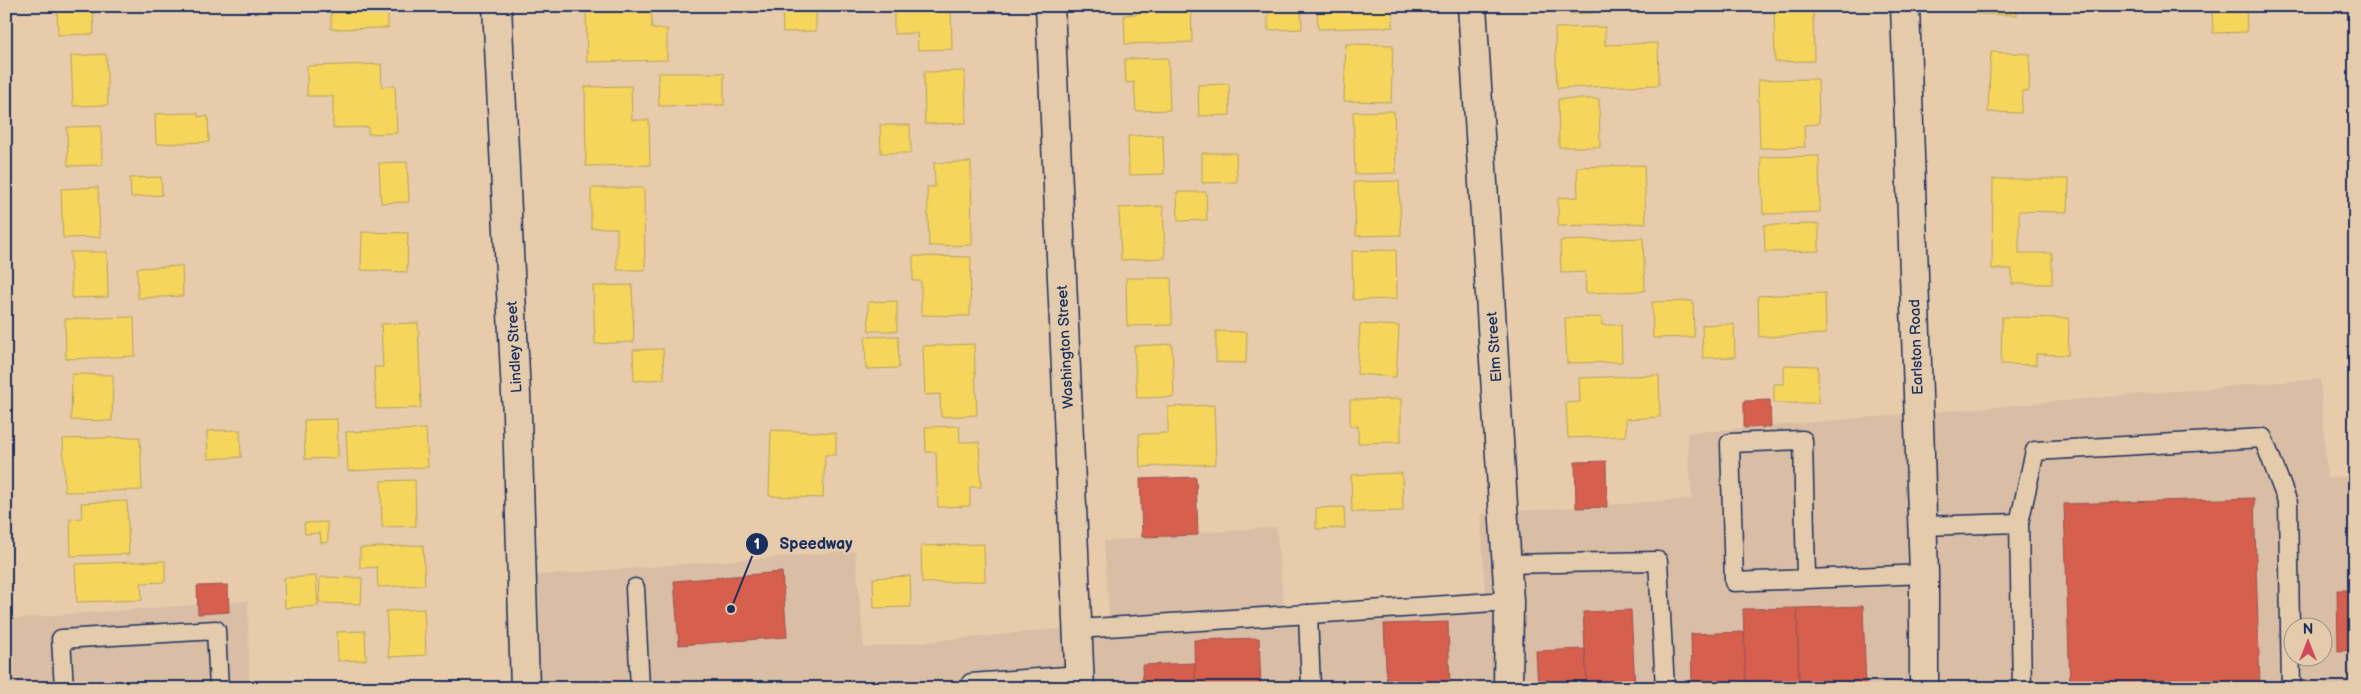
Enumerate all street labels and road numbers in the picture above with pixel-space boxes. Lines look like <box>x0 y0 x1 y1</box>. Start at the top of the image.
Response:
street label: Washington Street <box>1053 284 1078 409</box>
street label: Earlston Road <box>1905 299 1928 395</box>
street label: Lindley Street <box>503 300 526 393</box>
street label: Elm Street <box>1483 311 1506 383</box>

